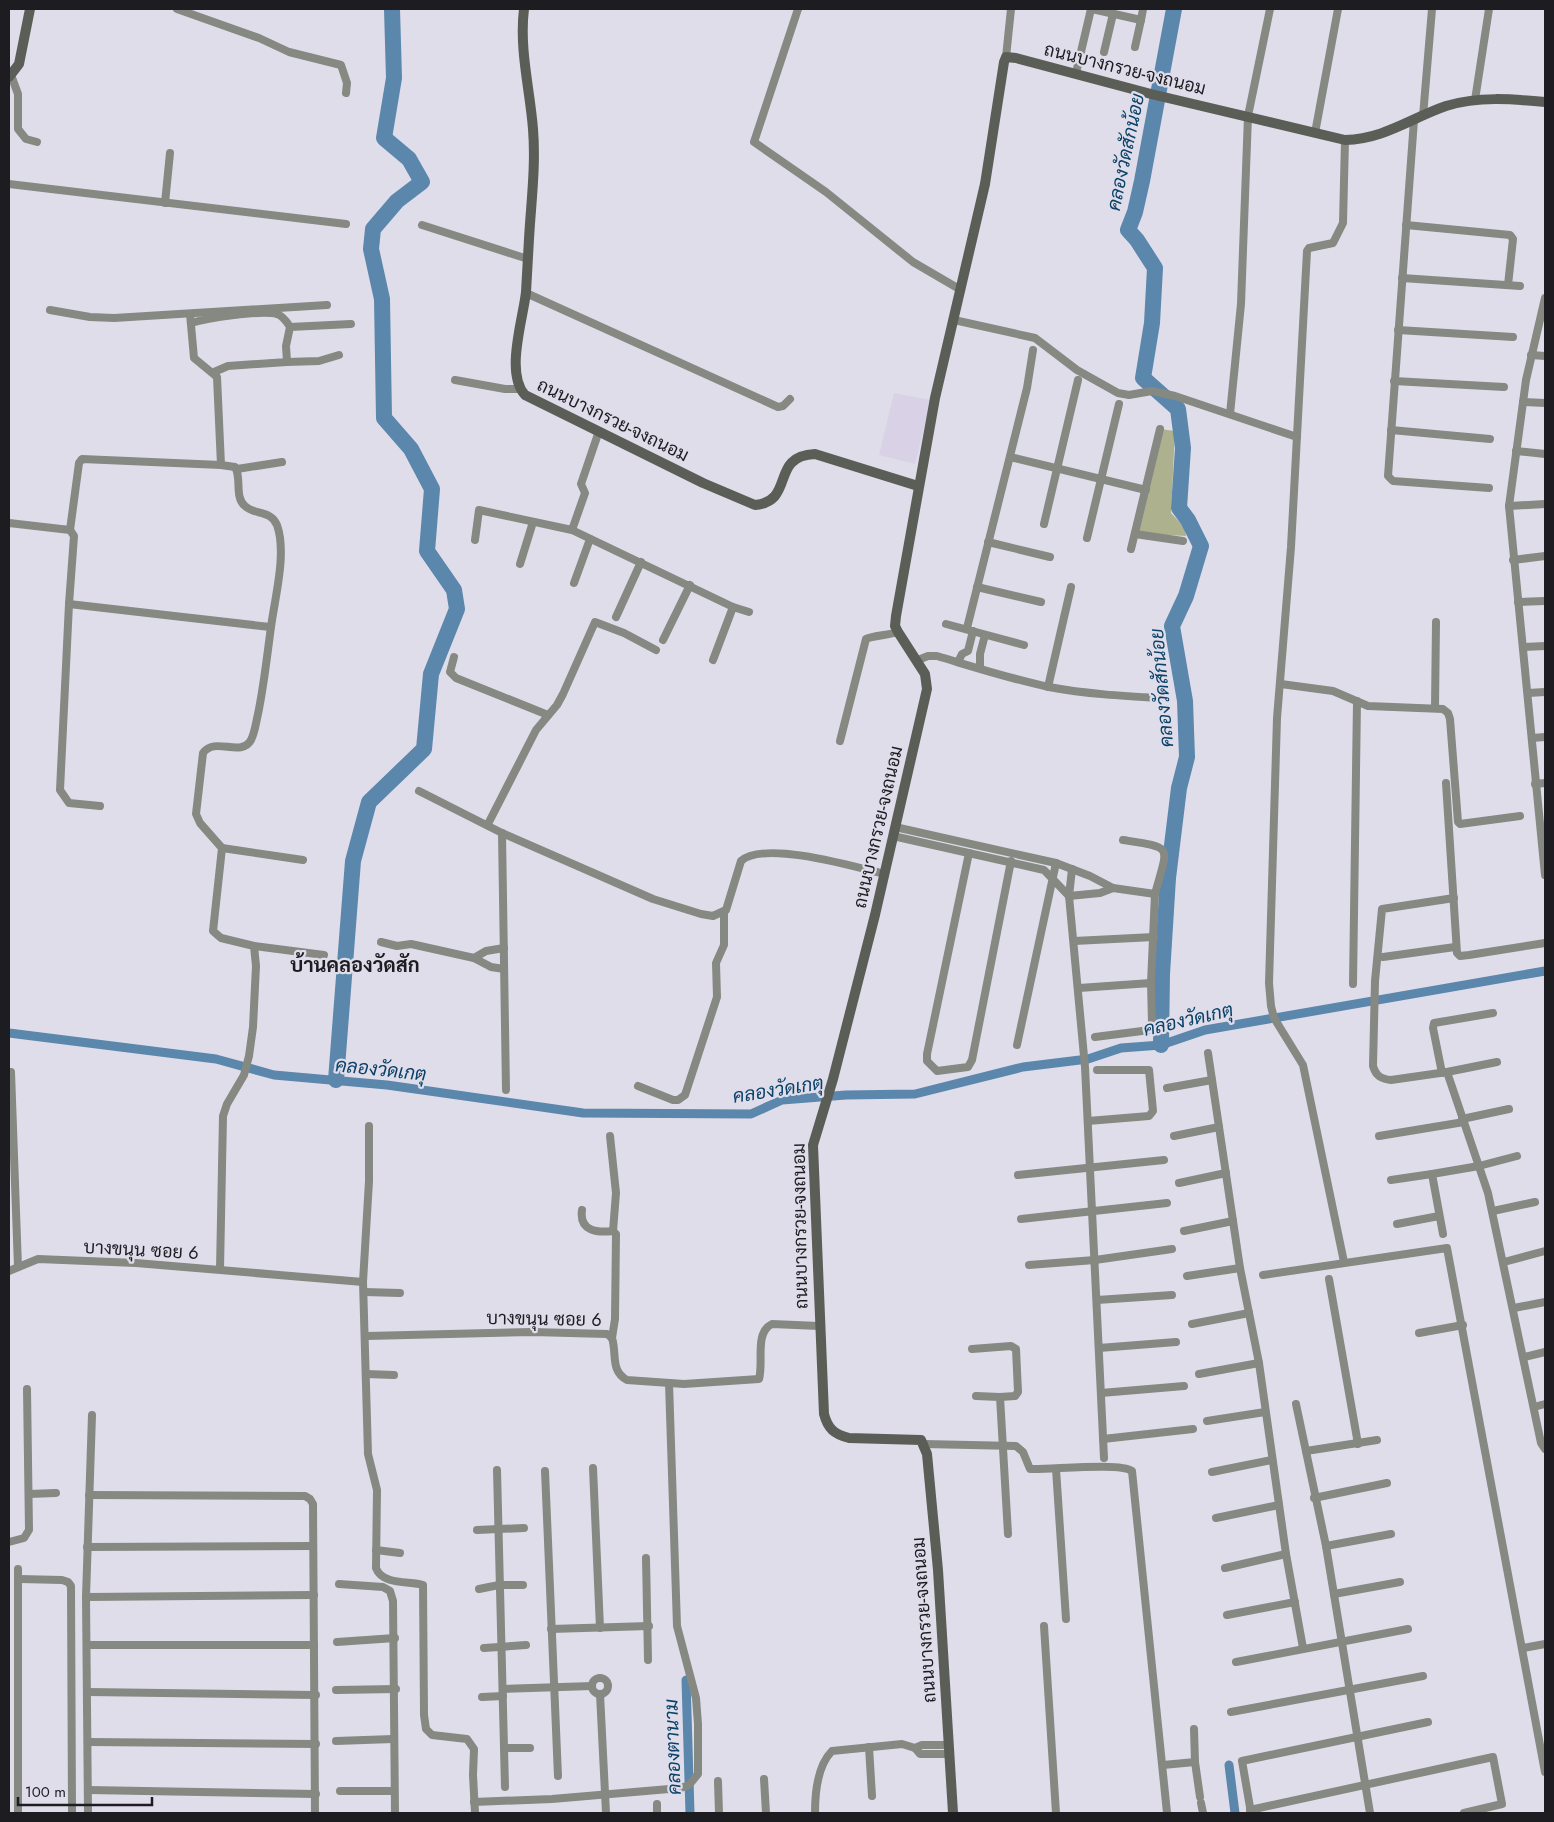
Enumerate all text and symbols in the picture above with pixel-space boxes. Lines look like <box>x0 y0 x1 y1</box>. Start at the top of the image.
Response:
street label: ถนนบางกรวย-จงถนอม <box>1041 36 1209 102</box>
water label: คลองวัดสักน้อย <box>1100 91 1151 213</box>
street label: ถนนบางกรวย-จงถนอม <box>533 372 693 468</box>
water label: คลองวัดสักน้อย <box>1143 627 1180 749</box>
street label: ถนนบางกรวย-จงถนอม <box>847 743 909 911</box>
district label: บ้านคลองวัดสัก <box>290 951 420 980</box>
water label: คลองวัดเกตุ <box>1140 996 1236 1043</box>
water label: คลองวัดเกตุ <box>334 1051 428 1088</box>
water label: คลองวัดเกตุ <box>731 1069 825 1110</box>
street label: ถนนบางกรวย-จงถนอม <box>786 1143 814 1309</box>
street label: บางขนุน ซอย 6 <box>83 1234 199 1266</box>
street label: บางขนุน ซอย 6 <box>486 1305 602 1333</box>
street label: ถนนบางกรวย-จงถนอม <box>905 1536 943 1704</box>
water label: คลองตานาม <box>657 1698 688 1795</box>
scale bar <box>18 1774 151 1806</box>
text: 100 m <box>25 1781 66 1803</box>

